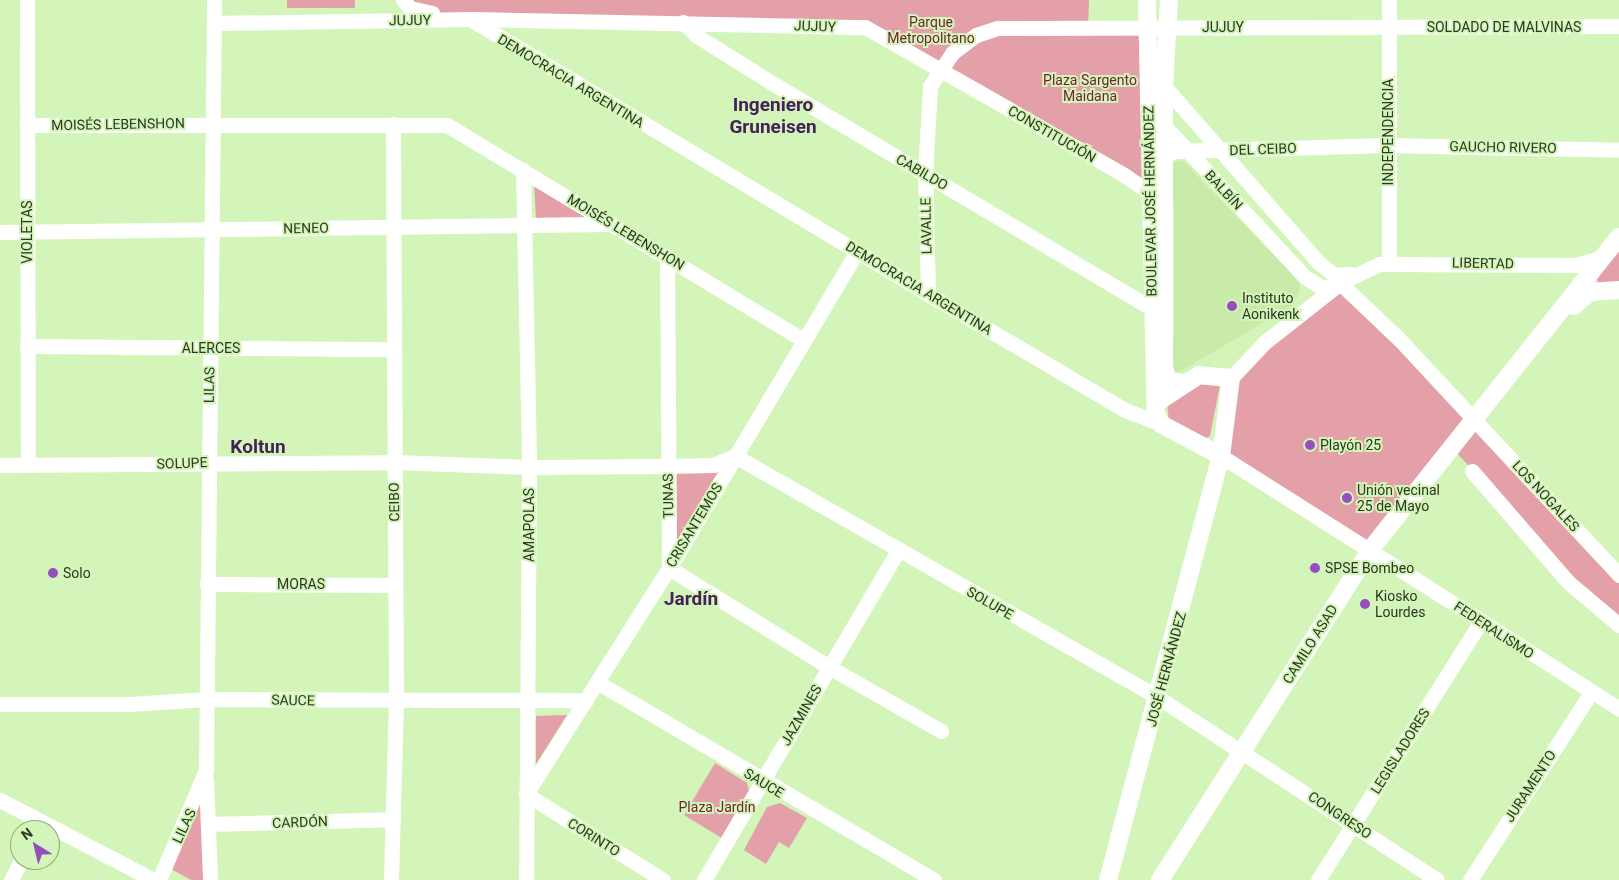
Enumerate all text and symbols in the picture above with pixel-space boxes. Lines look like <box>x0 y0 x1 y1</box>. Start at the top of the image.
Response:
street label: JUJUY <box>389 11 431 29</box>
park label: Parque Metropolitano <box>887 14 975 46</box>
street label: JUJUY <box>794 17 836 35</box>
street label: JUJUY <box>1202 19 1244 35</box>
street label: SOLDADO DE MALVINAS <box>1427 19 1581 35</box>
street label: DEMOCRACIA ARGENTINA <box>495 31 647 131</box>
park label: Plaza Sargento Maidana <box>1043 72 1137 104</box>
street label: INDEPENDENCIA <box>1380 78 1396 186</box>
district label: Ingeniero Gruneisen <box>729 94 817 138</box>
street label: CONSTITUCIÓN <box>1005 102 1099 166</box>
street label: BOULEVAR JOSÉ HERNÁNDEZ <box>1140 105 1160 297</box>
street label: MOISÉS LEBENSHON <box>51 114 185 134</box>
street label: GAUCHO RIVERO <box>1449 138 1557 156</box>
street label: DEL CEIBO <box>1229 139 1297 159</box>
street label: CABILDO <box>893 150 951 194</box>
street label: BALBÍN <box>1202 167 1246 213</box>
street label: MOISÉS LEBENSHON <box>564 190 688 274</box>
street label: LAVALLE <box>917 197 935 255</box>
street label: VIOLETAS <box>19 200 35 264</box>
street label: NENEO <box>283 219 329 237</box>
street label: DEMOCRACIA ARGENTINA <box>843 238 995 338</box>
street label: LIBERTAD <box>1452 254 1514 272</box>
place label: Instituto Aonikenk <box>1242 290 1299 322</box>
marker: Instituto Aonikenk <box>1226 300 1238 312</box>
street label: ALERCES <box>182 340 240 356</box>
street label: LILAS <box>200 367 218 403</box>
district label: Koltun <box>230 436 286 458</box>
place label: Playón 25 <box>1320 437 1381 453</box>
marker: Playón 25 <box>1304 439 1316 451</box>
street label: SOLUPE <box>156 454 208 472</box>
street label: LOS NOGALES <box>1509 457 1583 535</box>
street label: TUNAS <box>659 473 677 519</box>
street label: CRISANTEMOS <box>662 480 726 570</box>
street label: CEIBO <box>385 482 403 522</box>
place label: Unión vecinal 25 de Mayo <box>1357 482 1440 514</box>
street label: AMAPOLAS <box>521 488 537 562</box>
marker: Unión vecinal 25 de Mayo <box>1341 492 1353 504</box>
place label: SPSE Bombeo <box>1325 560 1414 576</box>
marker: SPSE Bombeo <box>1309 562 1321 574</box>
place label: Solo <box>63 565 91 581</box>
marker: Solo <box>47 567 59 579</box>
street label: MORAS <box>277 576 325 592</box>
street label: SOLUPE <box>964 583 1016 623</box>
district label: Jardín <box>664 588 718 610</box>
place label: Kiosko Lourdes <box>1375 588 1425 620</box>
marker: Kiosko Lourdes <box>1359 598 1371 610</box>
street label: FEDERALISMO <box>1451 598 1537 662</box>
street label: CAMILO ASAD <box>1279 601 1341 687</box>
street label: JOSÉ HERNÁNDEZ <box>1143 610 1189 728</box>
street label: JAZMINES <box>777 682 825 748</box>
street label: SAUCE <box>271 691 315 709</box>
street label: LEGISLADORES <box>1367 705 1433 797</box>
street label: JURAMENTO <box>1501 747 1559 825</box>
street label: SAUCE <box>741 765 787 801</box>
street label: CONGRESO <box>1305 788 1375 842</box>
park label: Plaza Jardín <box>679 799 755 815</box>
street label: LILAS <box>169 806 199 846</box>
street label: CARDÓN <box>272 813 328 831</box>
street label: CORINTO <box>565 814 623 860</box>
north arrow <box>10 820 60 870</box>
text: N <box>18 824 35 843</box>

